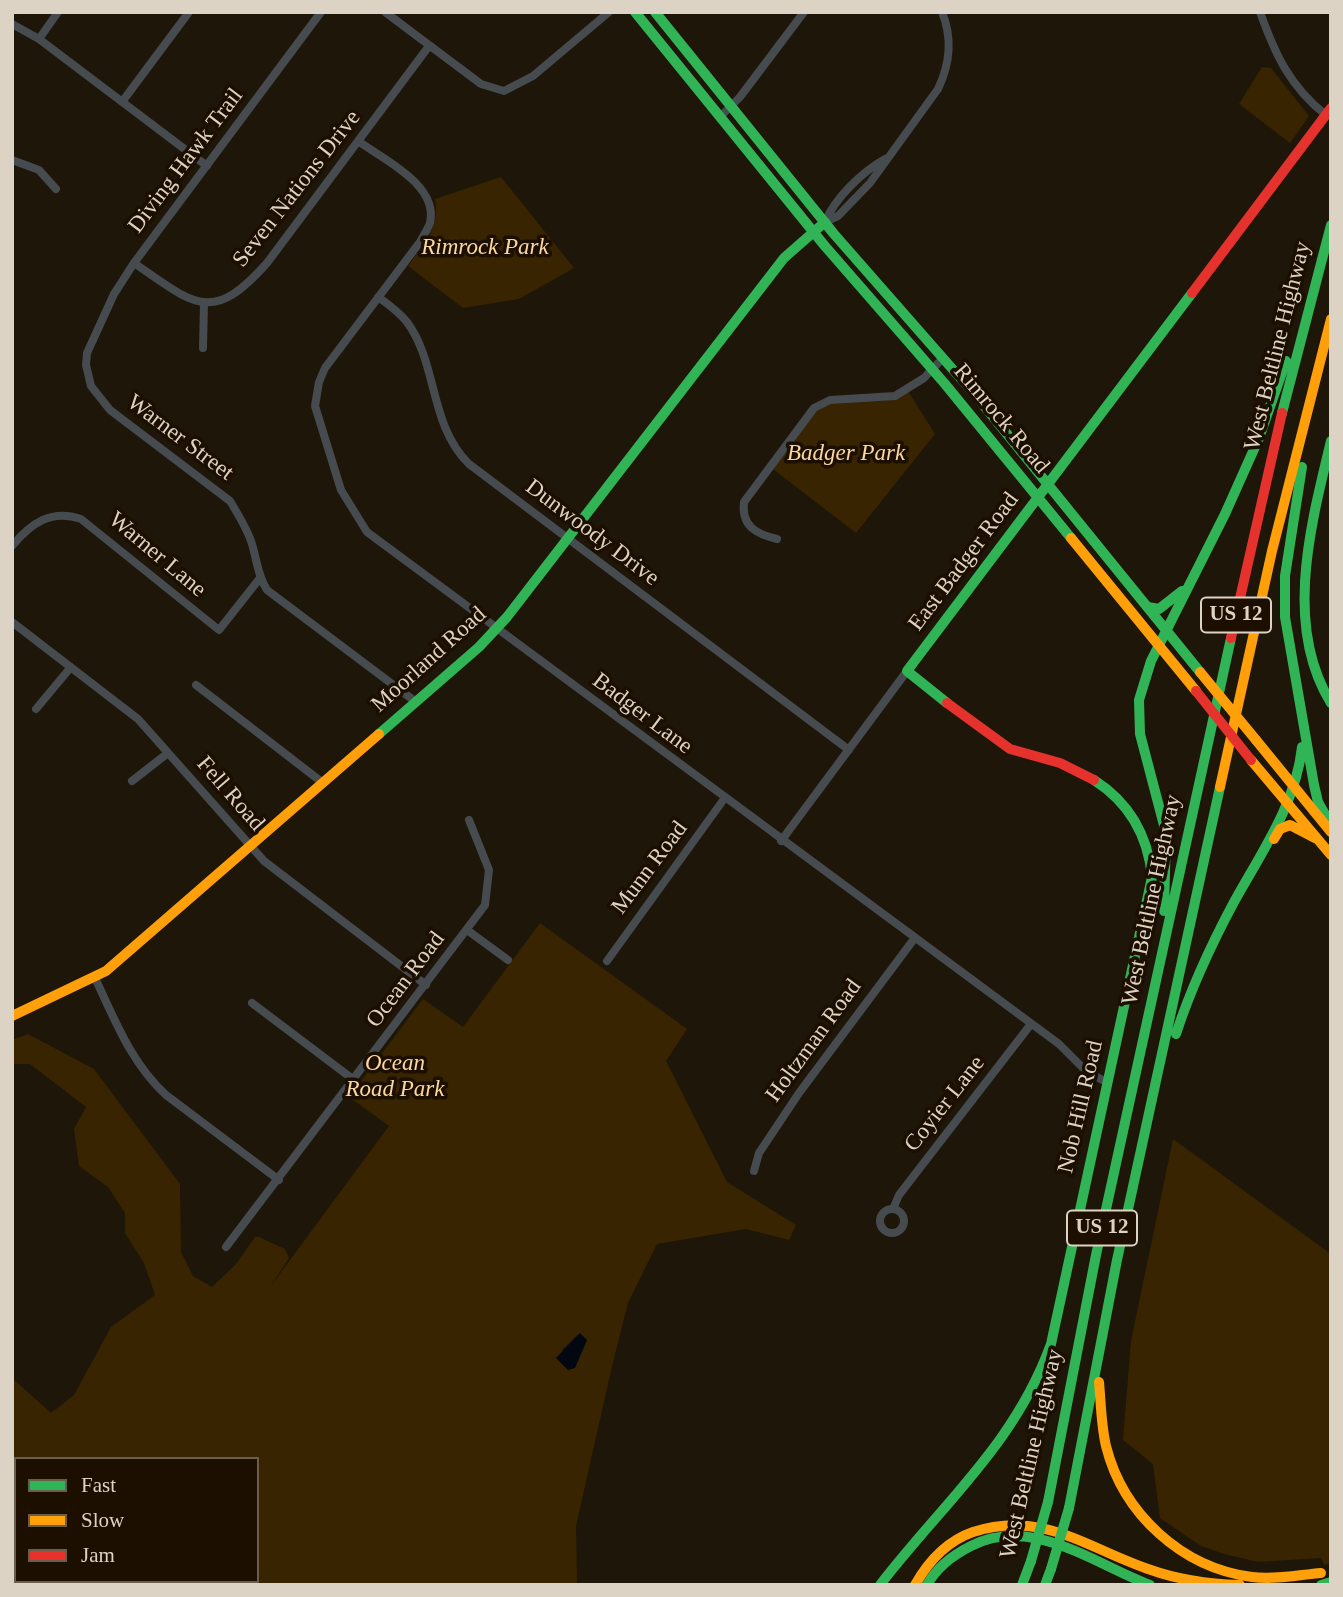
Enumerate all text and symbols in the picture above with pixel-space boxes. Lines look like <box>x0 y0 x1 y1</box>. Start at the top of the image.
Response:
street label: Diving Hawk Trail <box>123 83 249 239</box>
street label: Seven Nations Drive <box>227 105 367 273</box>
park label: Rimrock Park <box>421 234 549 262</box>
street label: West Beltline Highway <box>1239 239 1317 453</box>
street label: Rimrock Road <box>947 359 1055 479</box>
street label: Warner Street <box>121 389 239 487</box>
park label: Badger Park <box>787 440 905 468</box>
street label: Dunwoody Drive <box>520 474 664 592</box>
street label: East Badger Road <box>903 487 1025 637</box>
street label: Warner Lane <box>103 506 211 604</box>
road number: US 12 <box>1201 598 1271 632</box>
street label: Moorland Road <box>366 601 492 719</box>
street label: Badger Lane <box>587 667 697 761</box>
street label: Fell Road <box>190 751 270 837</box>
street label: West Beltline Highway <box>1116 792 1188 1008</box>
street label: Munn Road <box>606 816 694 920</box>
street label: Ocean Road <box>361 927 451 1033</box>
street label: Holtzman Road <box>760 974 868 1108</box>
street label: Nob Hill Road <box>1052 1038 1110 1176</box>
park label: Ocean Road Park <box>345 1050 445 1104</box>
street label: Coyier Lane <box>899 1050 991 1158</box>
road number: US 12 <box>1067 1210 1137 1246</box>
street label: West Beltline Highway <box>994 1347 1070 1561</box>
legend <box>14 1457 259 1583</box>
text: Fast <box>81 1473 116 1497</box>
text: Slow <box>81 1508 124 1532</box>
text: Jam <box>81 1543 115 1567</box>

